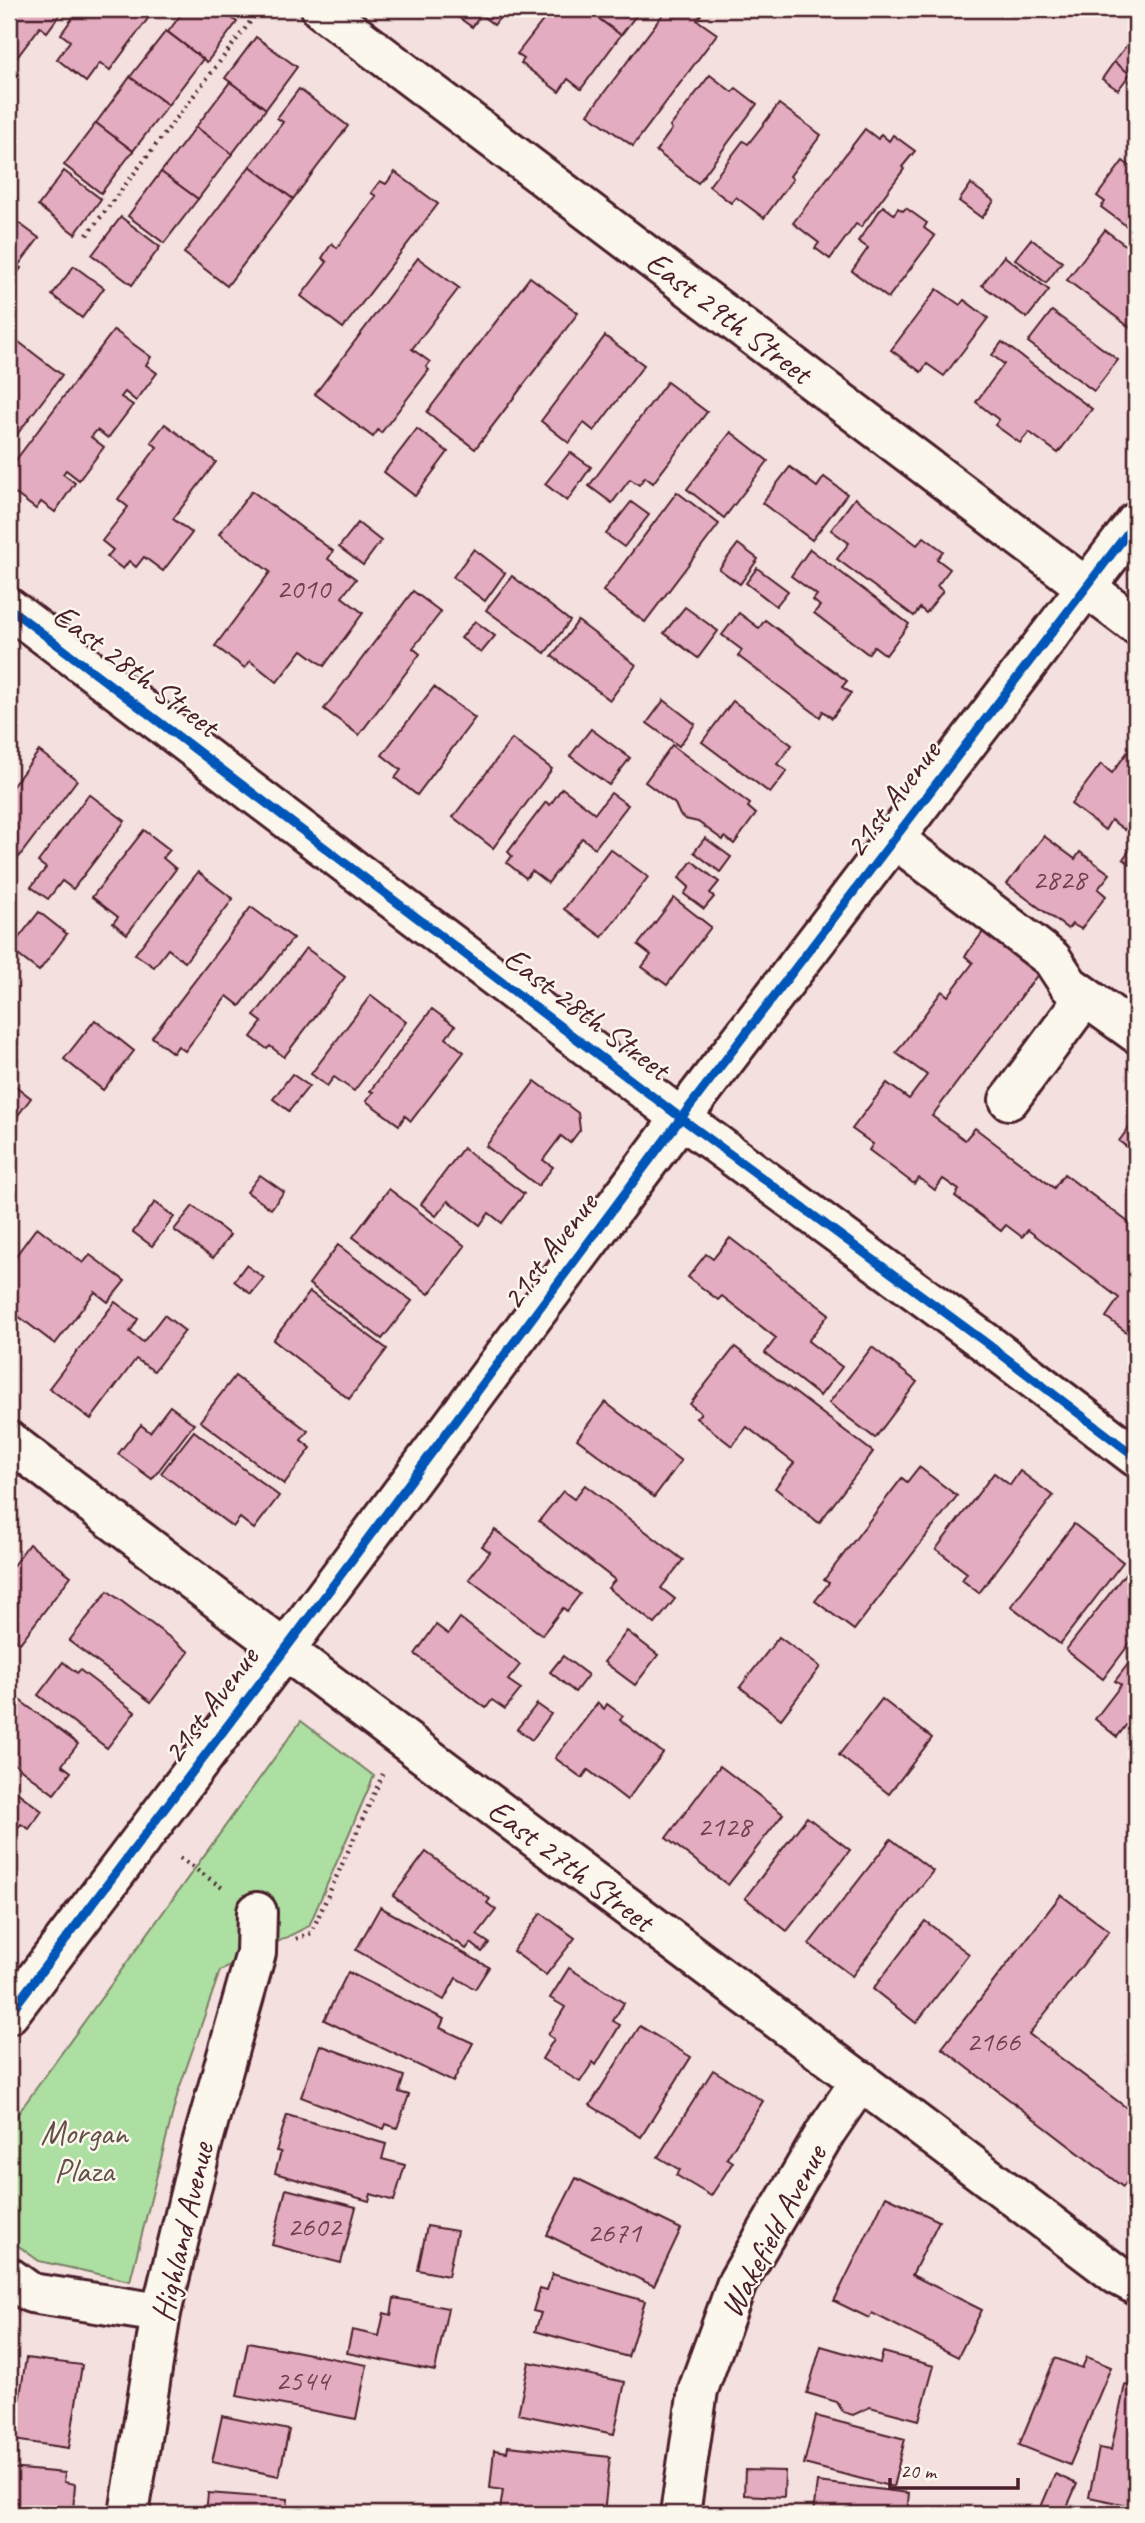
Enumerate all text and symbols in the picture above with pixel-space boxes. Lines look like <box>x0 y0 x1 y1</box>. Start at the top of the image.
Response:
street label: East 29th Street <box>638 241 823 395</box>
house number: 2010 <box>276 569 332 607</box>
street label: East 28th Street <box>45 594 230 748</box>
street label: 21st Avenue <box>834 730 951 866</box>
house number: 2828 <box>1032 860 1089 898</box>
street label: East 28th Street <box>496 937 681 1091</box>
street label: 21st Avenue <box>491 1182 608 1318</box>
street label: 21st Avenue <box>152 1636 269 1772</box>
street label: East 27th Street <box>480 1789 665 1943</box>
house number: 2128 <box>697 1807 753 1845</box>
house number: 2166 <box>966 2022 1021 2060</box>
park label: Morgan Plaza <box>40 2112 130 2192</box>
street label: Highland Avenue <box>141 2136 223 2325</box>
street label: Wakefield Avenue <box>710 2136 837 2324</box>
house number: 2602 <box>287 2207 343 2245</box>
house number: 2671 <box>587 2213 642 2251</box>
house number: 2544 <box>275 2361 331 2399</box>
scale bar <box>890 2446 1017 2490</box>
text: 20 m <box>900 2458 938 2484</box>

